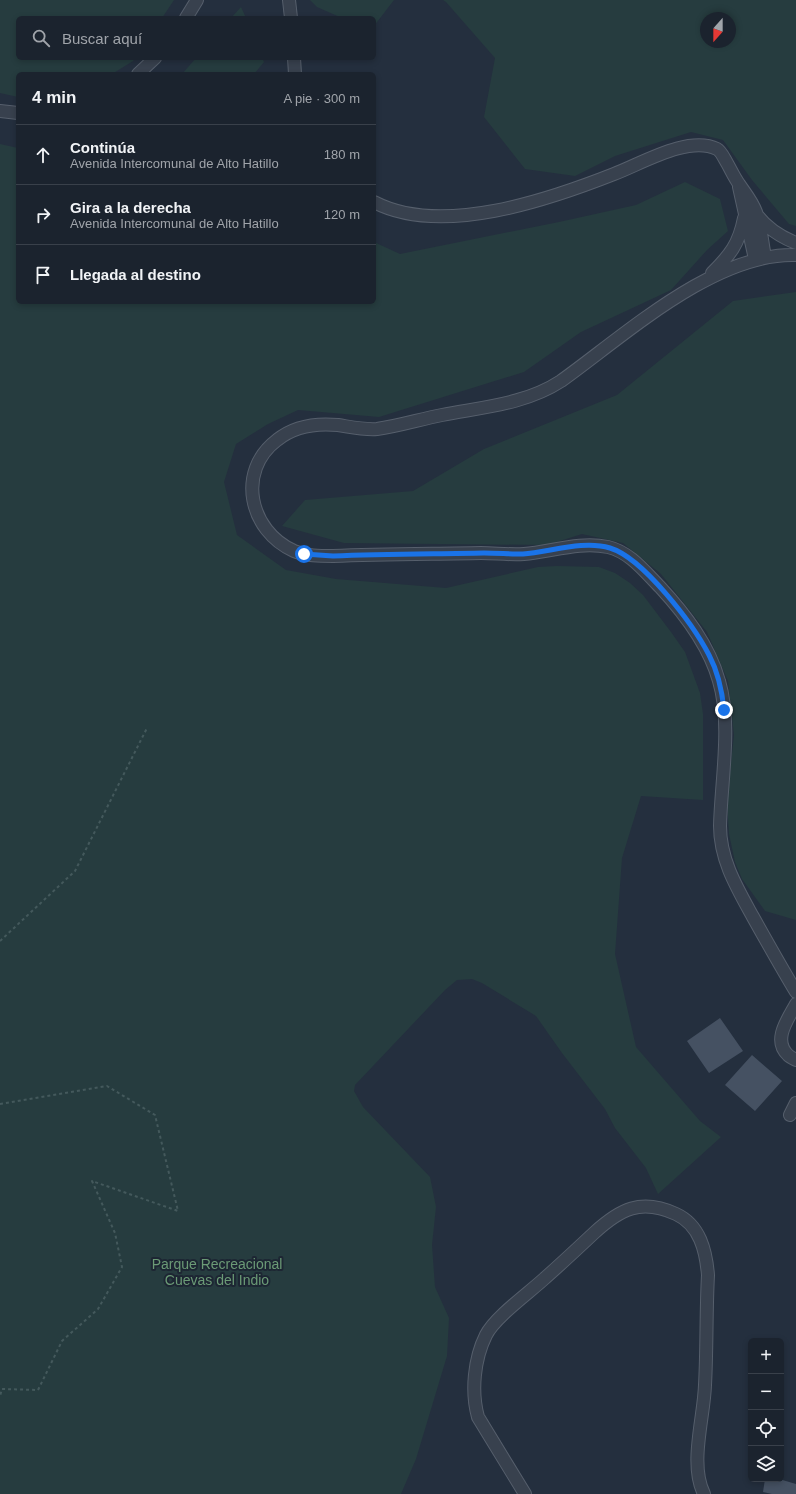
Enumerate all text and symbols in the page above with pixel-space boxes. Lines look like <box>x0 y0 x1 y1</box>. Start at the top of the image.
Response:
north arrow <box>700 12 736 48</box>
search box <box>16 16 376 60</box>
icon: search <box>30 27 52 49</box>
text: Buscar aquí <box>62 30 142 47</box>
text: 4 min <box>32 88 76 107</box>
text: A pie · 300 m <box>283 91 360 106</box>
text: Continúa <box>70 139 135 156</box>
icon: ahead <box>32 144 54 166</box>
text: 180 m <box>324 147 360 162</box>
text: Avenida Intercomunal de Alto Hatillo <box>70 156 279 171</box>
text: Gira a la derecha <box>70 199 191 216</box>
icon: right <box>32 204 54 226</box>
text: 120 m <box>324 207 360 222</box>
text: Avenida Intercomunal de Alto Hatillo <box>70 216 279 231</box>
icon: arrive <box>32 264 54 286</box>
text: Llegada al destino <box>70 266 201 283</box>
route start <box>295 545 313 563</box>
route end <box>715 701 733 719</box>
park label: Parque Recreacional Cuevas del Indio <box>152 1256 282 1288</box>
map controls <box>748 1338 784 1482</box>
button: + <box>748 1338 784 1374</box>
button: − <box>748 1374 784 1410</box>
button: locate <box>748 1410 784 1446</box>
button: layers <box>748 1446 784 1482</box>

